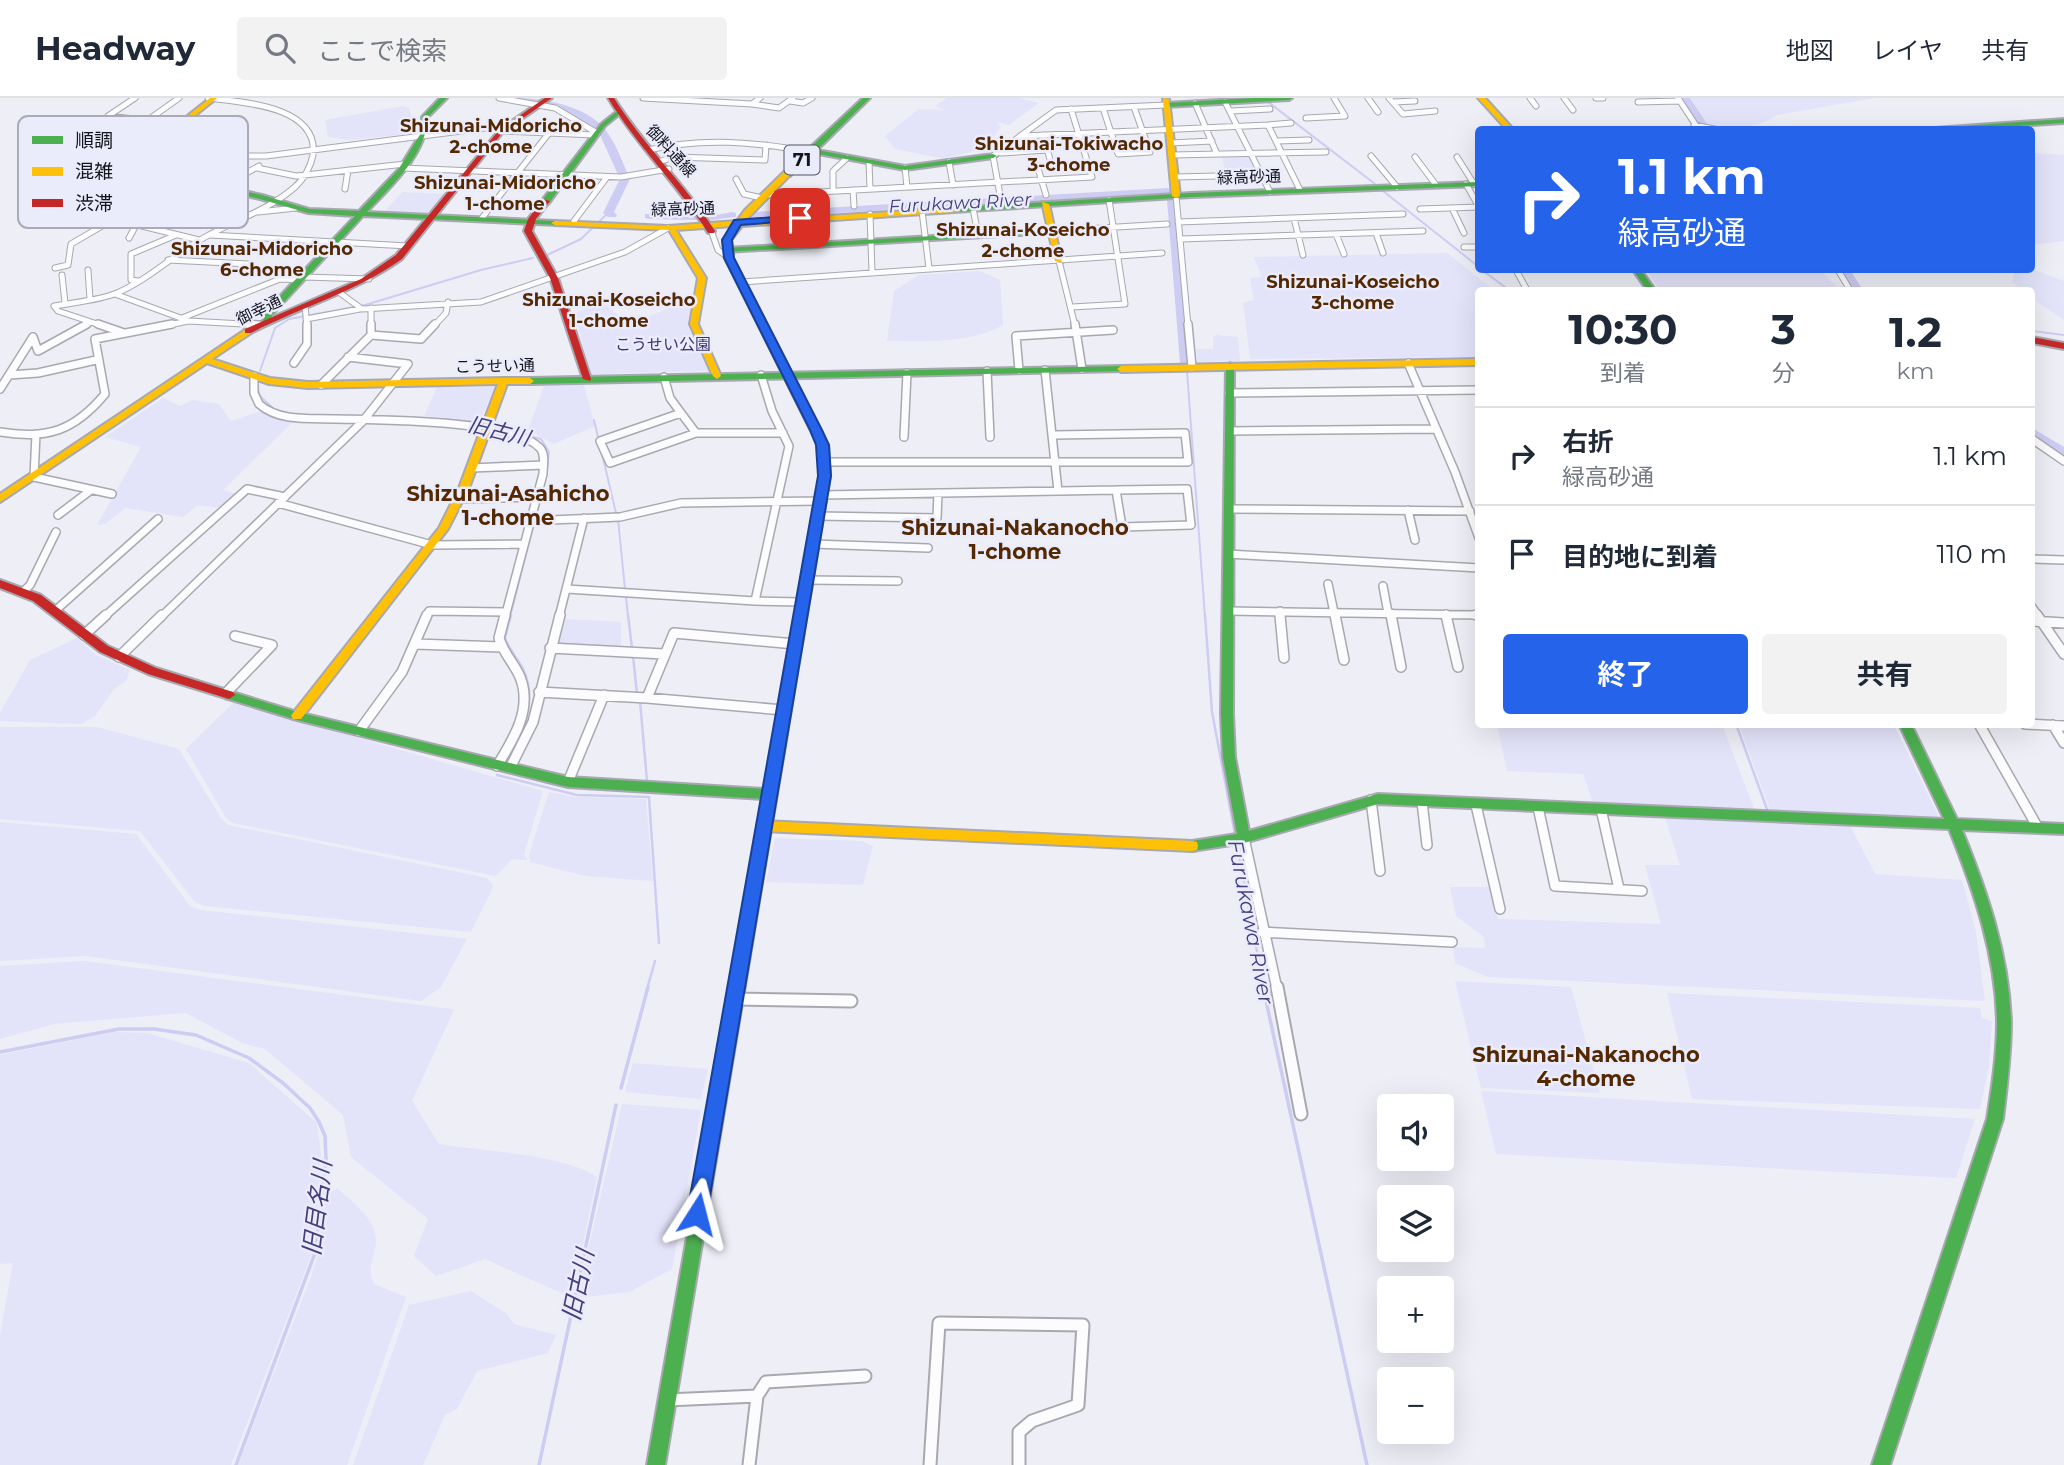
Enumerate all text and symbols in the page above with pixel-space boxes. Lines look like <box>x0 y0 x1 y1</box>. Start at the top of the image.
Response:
search box <box>237 17 727 80</box>
text: Headway <box>35 28 195 68</box>
icon: search <box>261 29 299 67</box>
text: ここで検索 <box>317 35 447 67</box>
text: 地図 <box>1786 36 1834 65</box>
text: レイヤ <box>1872 36 1943 65</box>
text: 共有 <box>1981 36 2029 65</box>
district label: Shizunai-Midoricho 2-chome <box>400 115 582 158</box>
legend <box>18 116 248 228</box>
street label: 御料通線 <box>642 121 700 181</box>
text: 順調 <box>75 129 113 152</box>
district label: Shizunai-Tokiwacho 3-chome <box>975 133 1163 176</box>
road number: 71 <box>784 146 820 174</box>
text: 1.1 km <box>1618 147 1766 206</box>
icon: right <box>1503 154 1594 245</box>
text: 混雑 <box>75 160 113 183</box>
street label: 緑高砂通 <box>1217 166 1281 188</box>
district label: Shizunai-Midoricho 1-chome <box>414 172 596 215</box>
pin <box>770 188 830 248</box>
water label: Furukawa River <box>888 188 1033 218</box>
text: 渋滞 <box>75 192 113 215</box>
street label: 緑高砂通 <box>651 198 715 220</box>
icon: arrive <box>781 199 819 237</box>
text: 緑高砂通 <box>1618 213 1746 252</box>
district label: Shizunai-Koseicho 2-chome <box>936 219 1110 262</box>
district label: Shizunai-Midoricho 6-chome <box>171 238 353 281</box>
district label: Shizunai-Koseicho 3-chome <box>1266 271 1440 314</box>
district label: Shizunai-Koseicho 1-chome <box>522 289 696 332</box>
street label: 御幸通 <box>233 291 285 329</box>
text: 10:30 <box>1568 303 1678 355</box>
text: 3 <box>1771 303 1796 355</box>
text: 1.2 <box>1889 306 1942 358</box>
park label: こうせい公園 <box>615 335 711 354</box>
street label: こうせい通 <box>455 356 535 376</box>
text: km <box>1896 357 1934 385</box>
text: 到着 <box>1600 359 1646 387</box>
text: 分 <box>1772 359 1795 387</box>
water label: 旧古川 <box>465 411 535 451</box>
text: 右折 <box>1562 426 1614 458</box>
icon: right <box>1503 437 1541 475</box>
text: 1.1 km <box>1933 440 2007 472</box>
text: 緑高砂通 <box>1562 463 1654 491</box>
district label: Shizunai-Asahicho 1-chome <box>406 481 610 530</box>
district label: Shizunai-Nakanocho 1-chome <box>901 515 1129 564</box>
icon: arrive <box>1503 535 1541 573</box>
text: 110 m <box>1937 538 2007 570</box>
text: 目的地に到着 <box>1562 541 1718 573</box>
button: 終了 <box>1503 634 1748 714</box>
button: 共有 <box>1762 634 2007 714</box>
water label: Furukawa River <box>1223 838 1279 1007</box>
district label: Shizunai-Nakanocho 4-chome <box>1472 1042 1700 1091</box>
map controls <box>1377 1094 1454 1444</box>
button: sound <box>1377 1094 1454 1171</box>
water label: 旧目名川 <box>297 1156 338 1257</box>
position arrow <box>660 1177 734 1251</box>
button: layers <box>1377 1185 1454 1262</box>
water label: 旧古川 <box>556 1244 600 1323</box>
button: + <box>1377 1276 1454 1353</box>
button: − <box>1377 1367 1454 1444</box>

